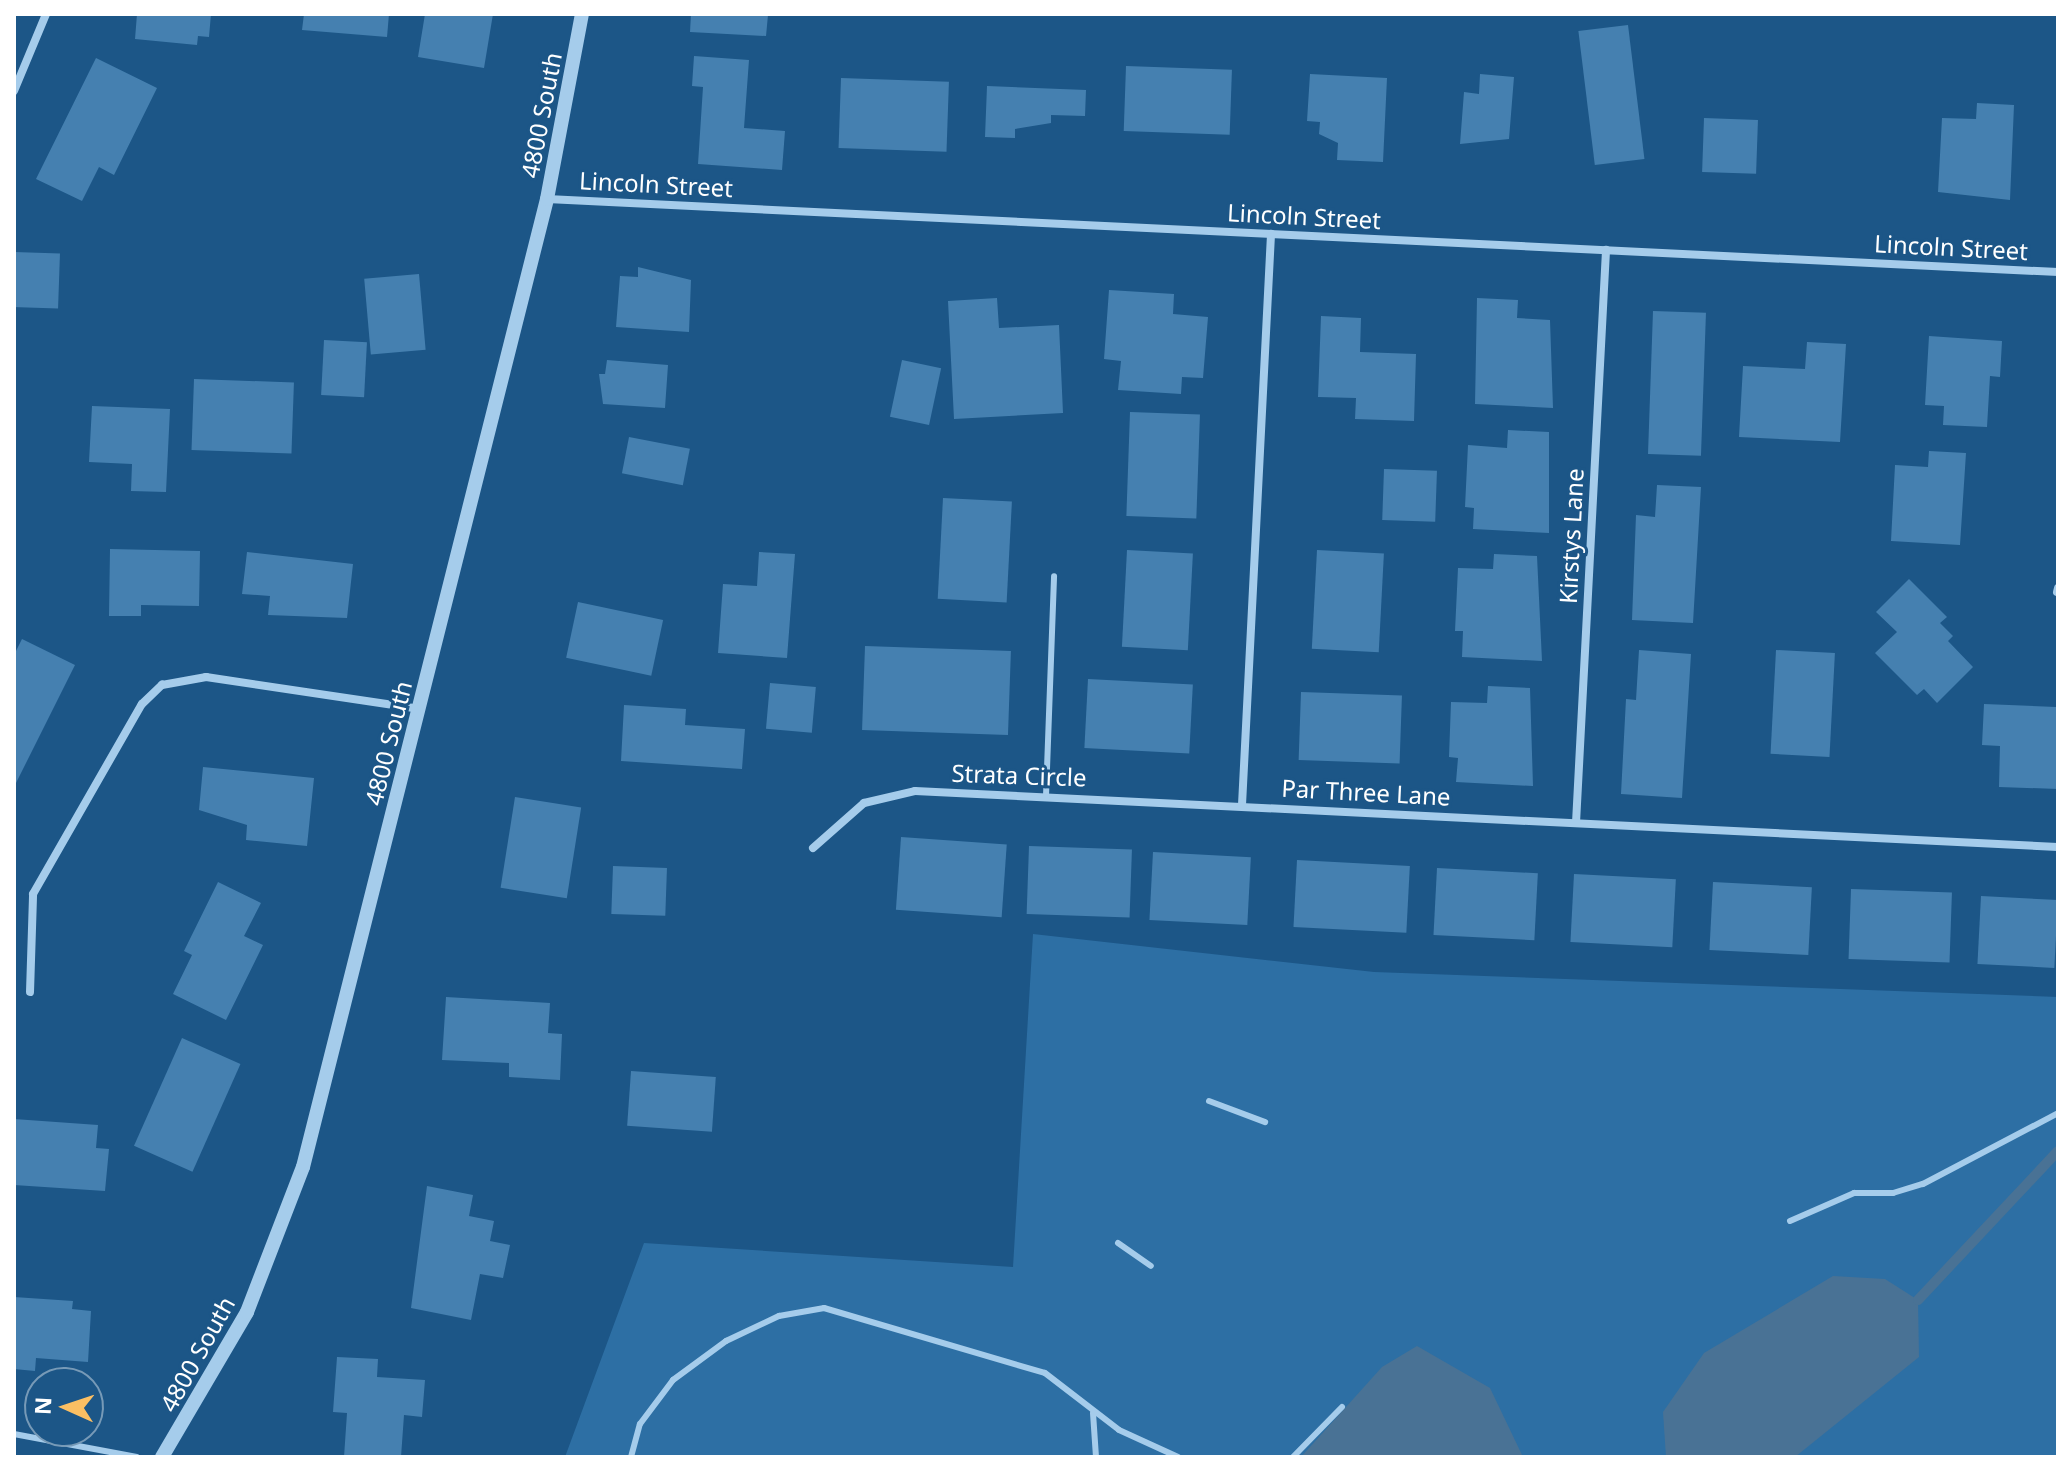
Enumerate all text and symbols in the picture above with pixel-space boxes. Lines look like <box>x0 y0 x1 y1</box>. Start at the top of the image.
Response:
street label: 4800 South <box>515 50 567 180</box>
street label: Lincoln Street <box>578 166 734 202</box>
street label: Lincoln Street <box>1226 198 1382 234</box>
street label: Lincoln Street <box>1873 229 2029 265</box>
street label: Kirstys Lane <box>1553 468 1589 604</box>
street label: 4800 South <box>359 678 417 808</box>
street label: Strata Circle <box>951 758 1087 792</box>
street label: Par Three Lane <box>1281 773 1451 811</box>
street label: 4800 South <box>154 1291 240 1417</box>
north arrow <box>24 1367 104 1447</box>
text: N <box>27 1396 57 1416</box>

